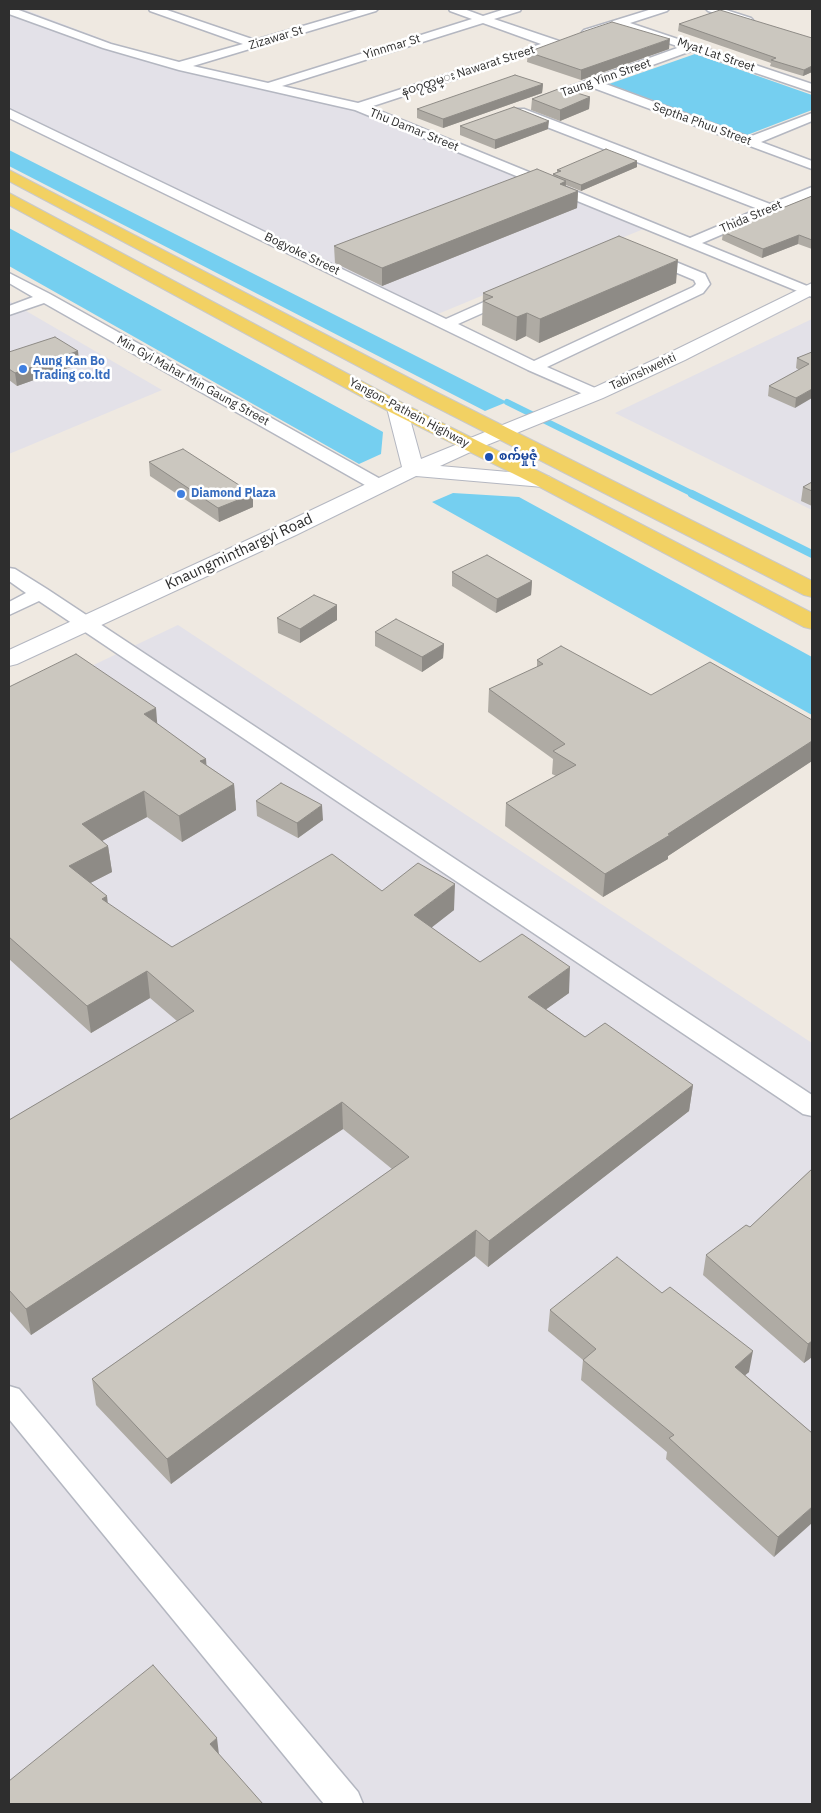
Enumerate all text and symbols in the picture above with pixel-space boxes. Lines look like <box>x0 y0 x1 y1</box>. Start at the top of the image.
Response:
street label: Zizawar St <box>247 23 305 53</box>
street label: Yinnmar St <box>362 32 422 62</box>
street label: Myat Lat Street <box>675 35 757 75</box>
street label: နဝ၇တ္လမ္း Nawarat Street <box>399 43 537 99</box>
street label: Taung Yinn Street <box>559 56 653 100</box>
street label: Septha Phuu Street <box>651 99 753 149</box>
street label: Thu Damar Street <box>367 106 461 154</box>
street label: Thida Street <box>718 198 784 236</box>
street label: Bogyoke Street <box>262 230 342 278</box>
street label: Min Gyi Mahar Min Gaung Street <box>114 333 272 429</box>
street label: Tabinshwehti <box>608 350 678 394</box>
place label: Aung Kan Bo Trading co.ltd <box>33 355 110 383</box>
marker: Aung Kan Bo Trading co.ltd <box>17 363 29 375</box>
street label: Yangon-Pathein Highway <box>346 375 472 451</box>
place label: စက်မှုဇုံ <box>499 450 537 464</box>
marker: စက်မှုဇုံ <box>483 451 495 463</box>
place label: Diamond Plaza <box>191 487 276 501</box>
marker: Diamond Plaza <box>175 488 187 500</box>
street label: Knaungminthargyi Road <box>162 510 316 594</box>

